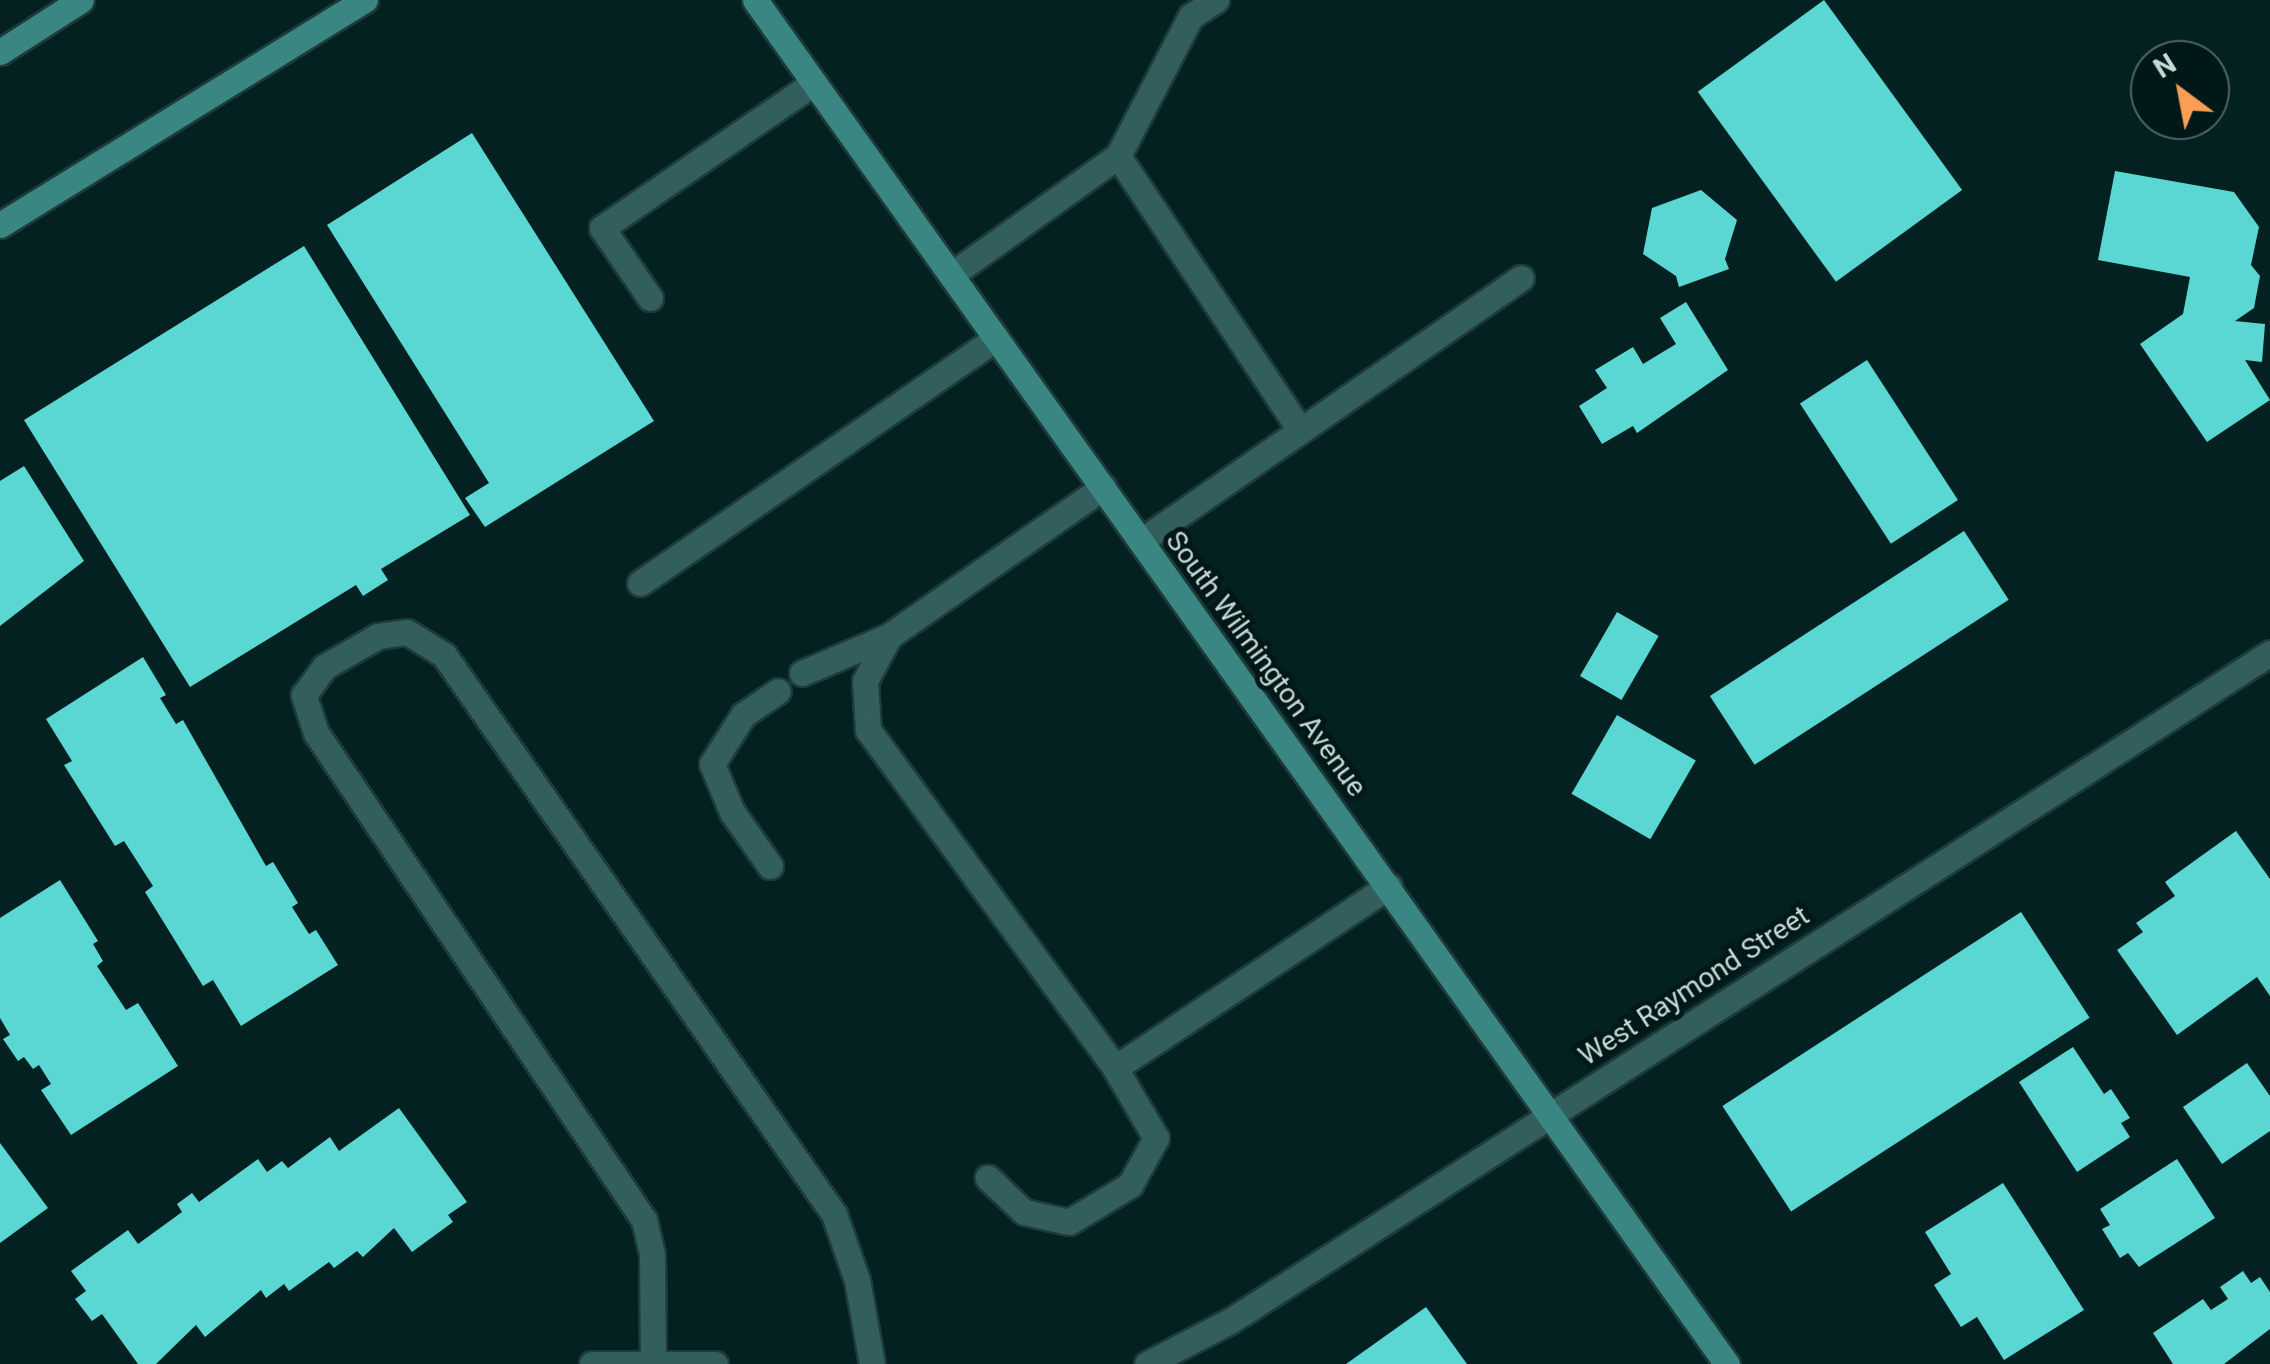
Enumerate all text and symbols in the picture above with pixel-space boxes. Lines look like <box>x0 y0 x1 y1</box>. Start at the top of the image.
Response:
north arrow <box>2130 40 2230 140</box>
text: N <box>2148 47 2182 85</box>
street label: South Wilmington Avenue <box>1159 525 1373 803</box>
street label: West Raymond Street <box>1572 899 1816 1073</box>

